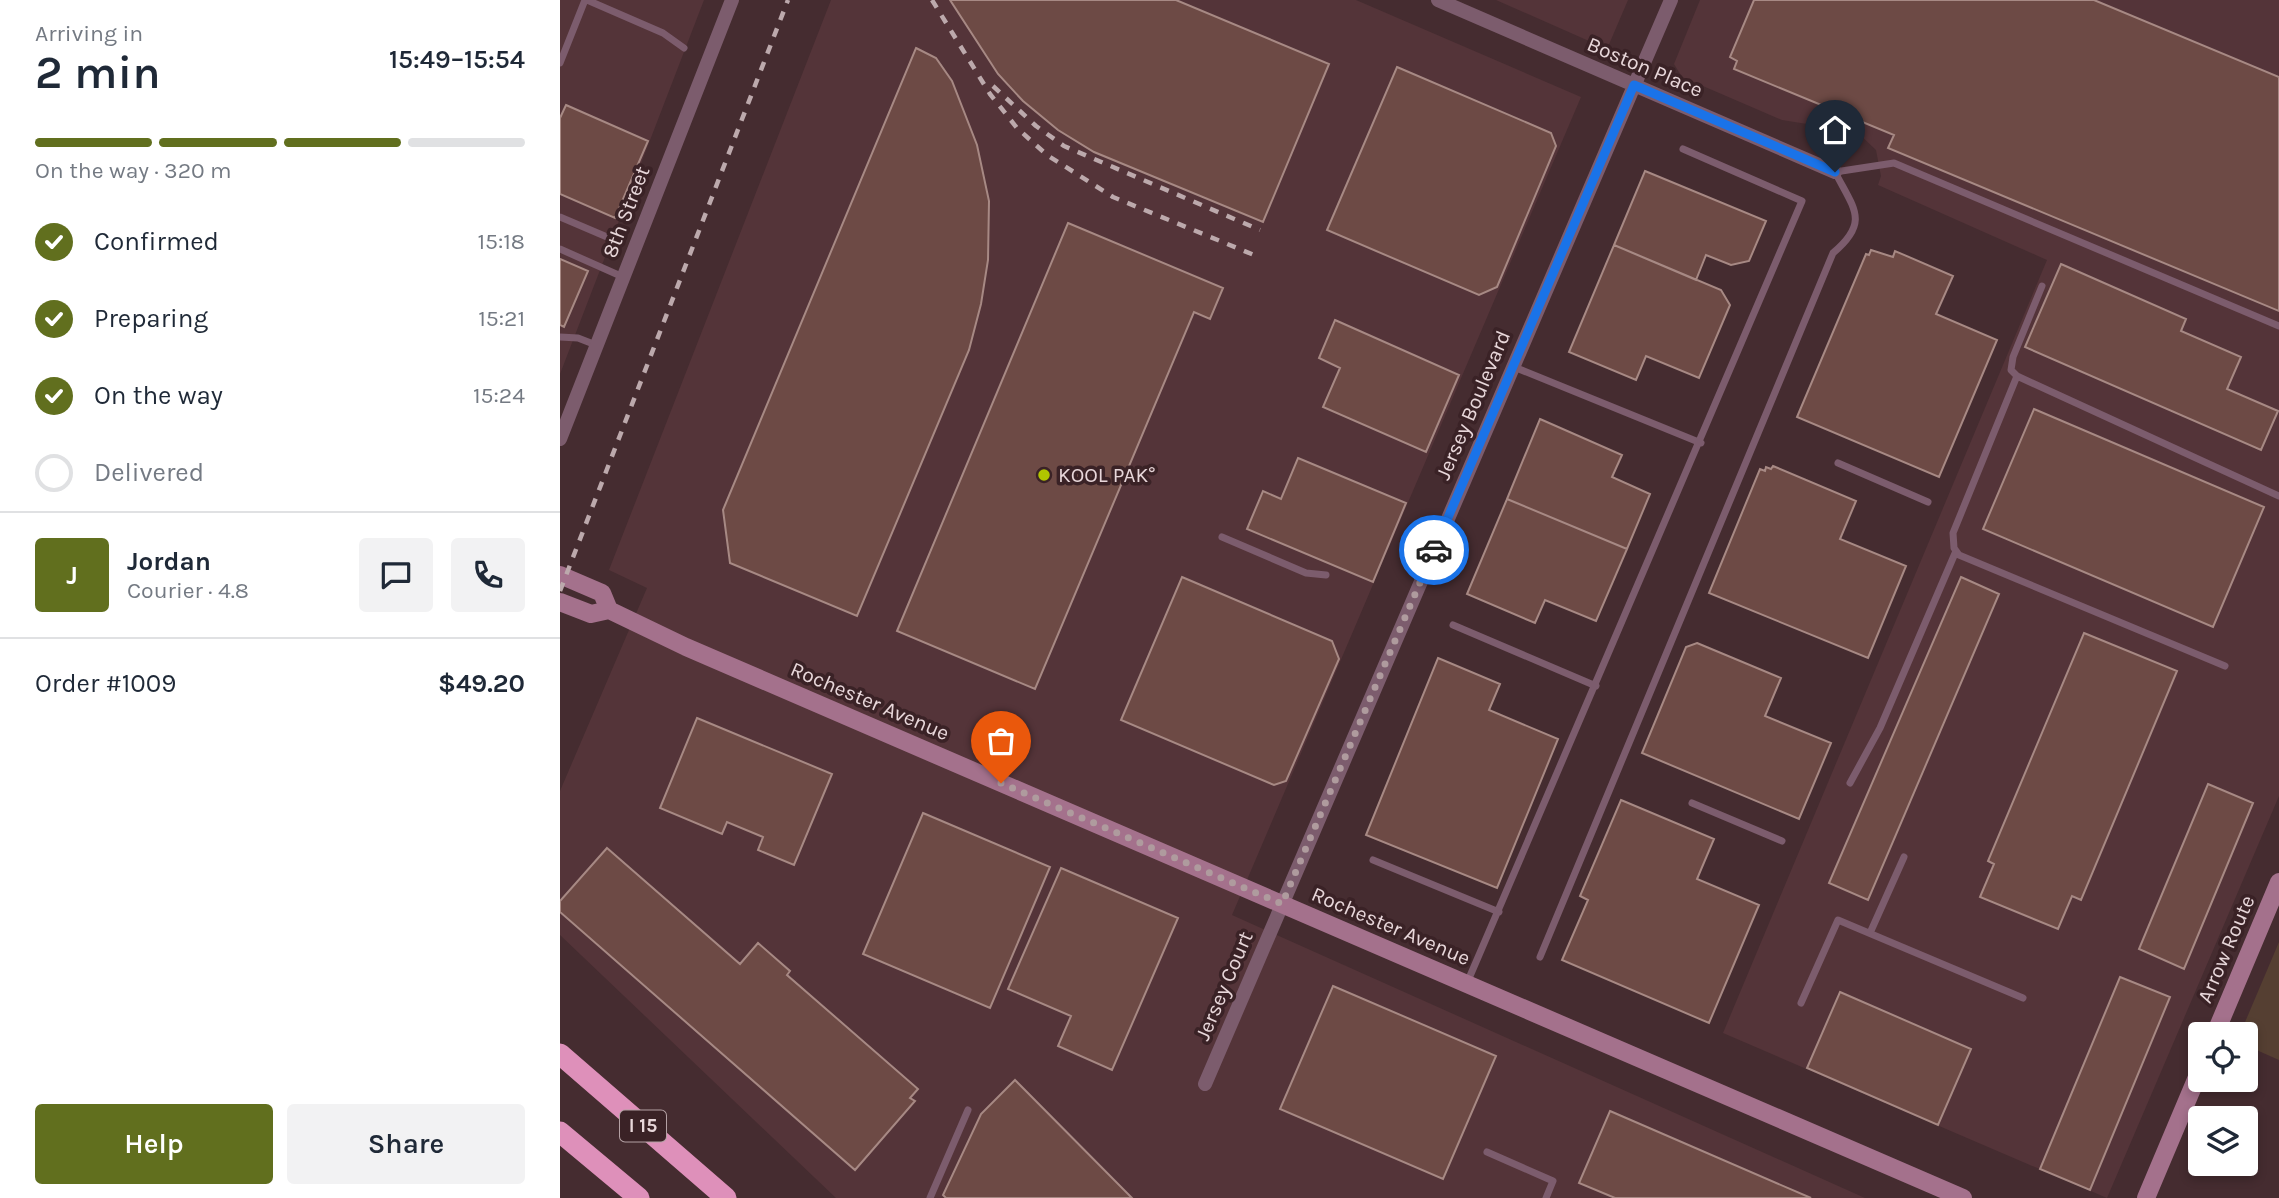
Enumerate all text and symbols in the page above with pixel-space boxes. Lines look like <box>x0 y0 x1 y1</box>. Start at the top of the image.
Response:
text: Arriving in <box>35 20 143 47</box>
street label: Boston Place <box>1584 32 1706 102</box>
text: 15:49–15:54 <box>389 44 525 75</box>
text: 2 min <box>35 46 161 100</box>
pin <box>1805 100 1865 172</box>
icon: home <box>1816 111 1854 149</box>
text: On the way · 320 m <box>35 157 232 184</box>
street label: 8th Street <box>598 163 654 261</box>
icon: check <box>35 223 73 261</box>
text: Confirmed <box>94 226 219 257</box>
text: 15:18 <box>477 228 525 255</box>
icon: check <box>35 300 73 338</box>
text: Preparing <box>94 303 208 334</box>
text: 15:21 <box>478 305 525 332</box>
street label: Jersey Boulevard <box>1431 327 1515 483</box>
icon: check <box>35 377 73 415</box>
text: On the way <box>94 380 223 411</box>
text: 15:24 <box>473 382 525 409</box>
text: Delivered <box>94 457 204 488</box>
place label: KOOL PAK° <box>1058 463 1155 487</box>
marker: KOOL PAK° <box>1036 467 1052 483</box>
courier <box>1399 515 1469 585</box>
icon: car <box>1415 531 1453 569</box>
button: chat <box>359 538 433 612</box>
button: phone <box>451 538 525 612</box>
text: Jordan <box>127 546 211 577</box>
text: J <box>66 560 78 591</box>
text: Courier · 4.8 <box>127 577 249 604</box>
street label: Rochester Avenue <box>787 657 953 745</box>
text: Order #1009 <box>35 668 176 699</box>
text: $49.20 <box>438 668 525 699</box>
pin <box>971 711 1031 783</box>
icon: bag <box>982 722 1020 760</box>
street label: Rochester Avenue <box>1308 882 1474 970</box>
street label: Arrow Route <box>2193 892 2259 1006</box>
street label: Jersey Court <box>1190 928 1258 1044</box>
map controls <box>2188 1022 2258 1176</box>
button: locate <box>2188 1022 2258 1092</box>
button: Help <box>35 1104 273 1184</box>
button: Share <box>287 1104 525 1184</box>
button: layers <box>2188 1106 2258 1176</box>
road number: I 15 <box>620 1110 666 1142</box>

